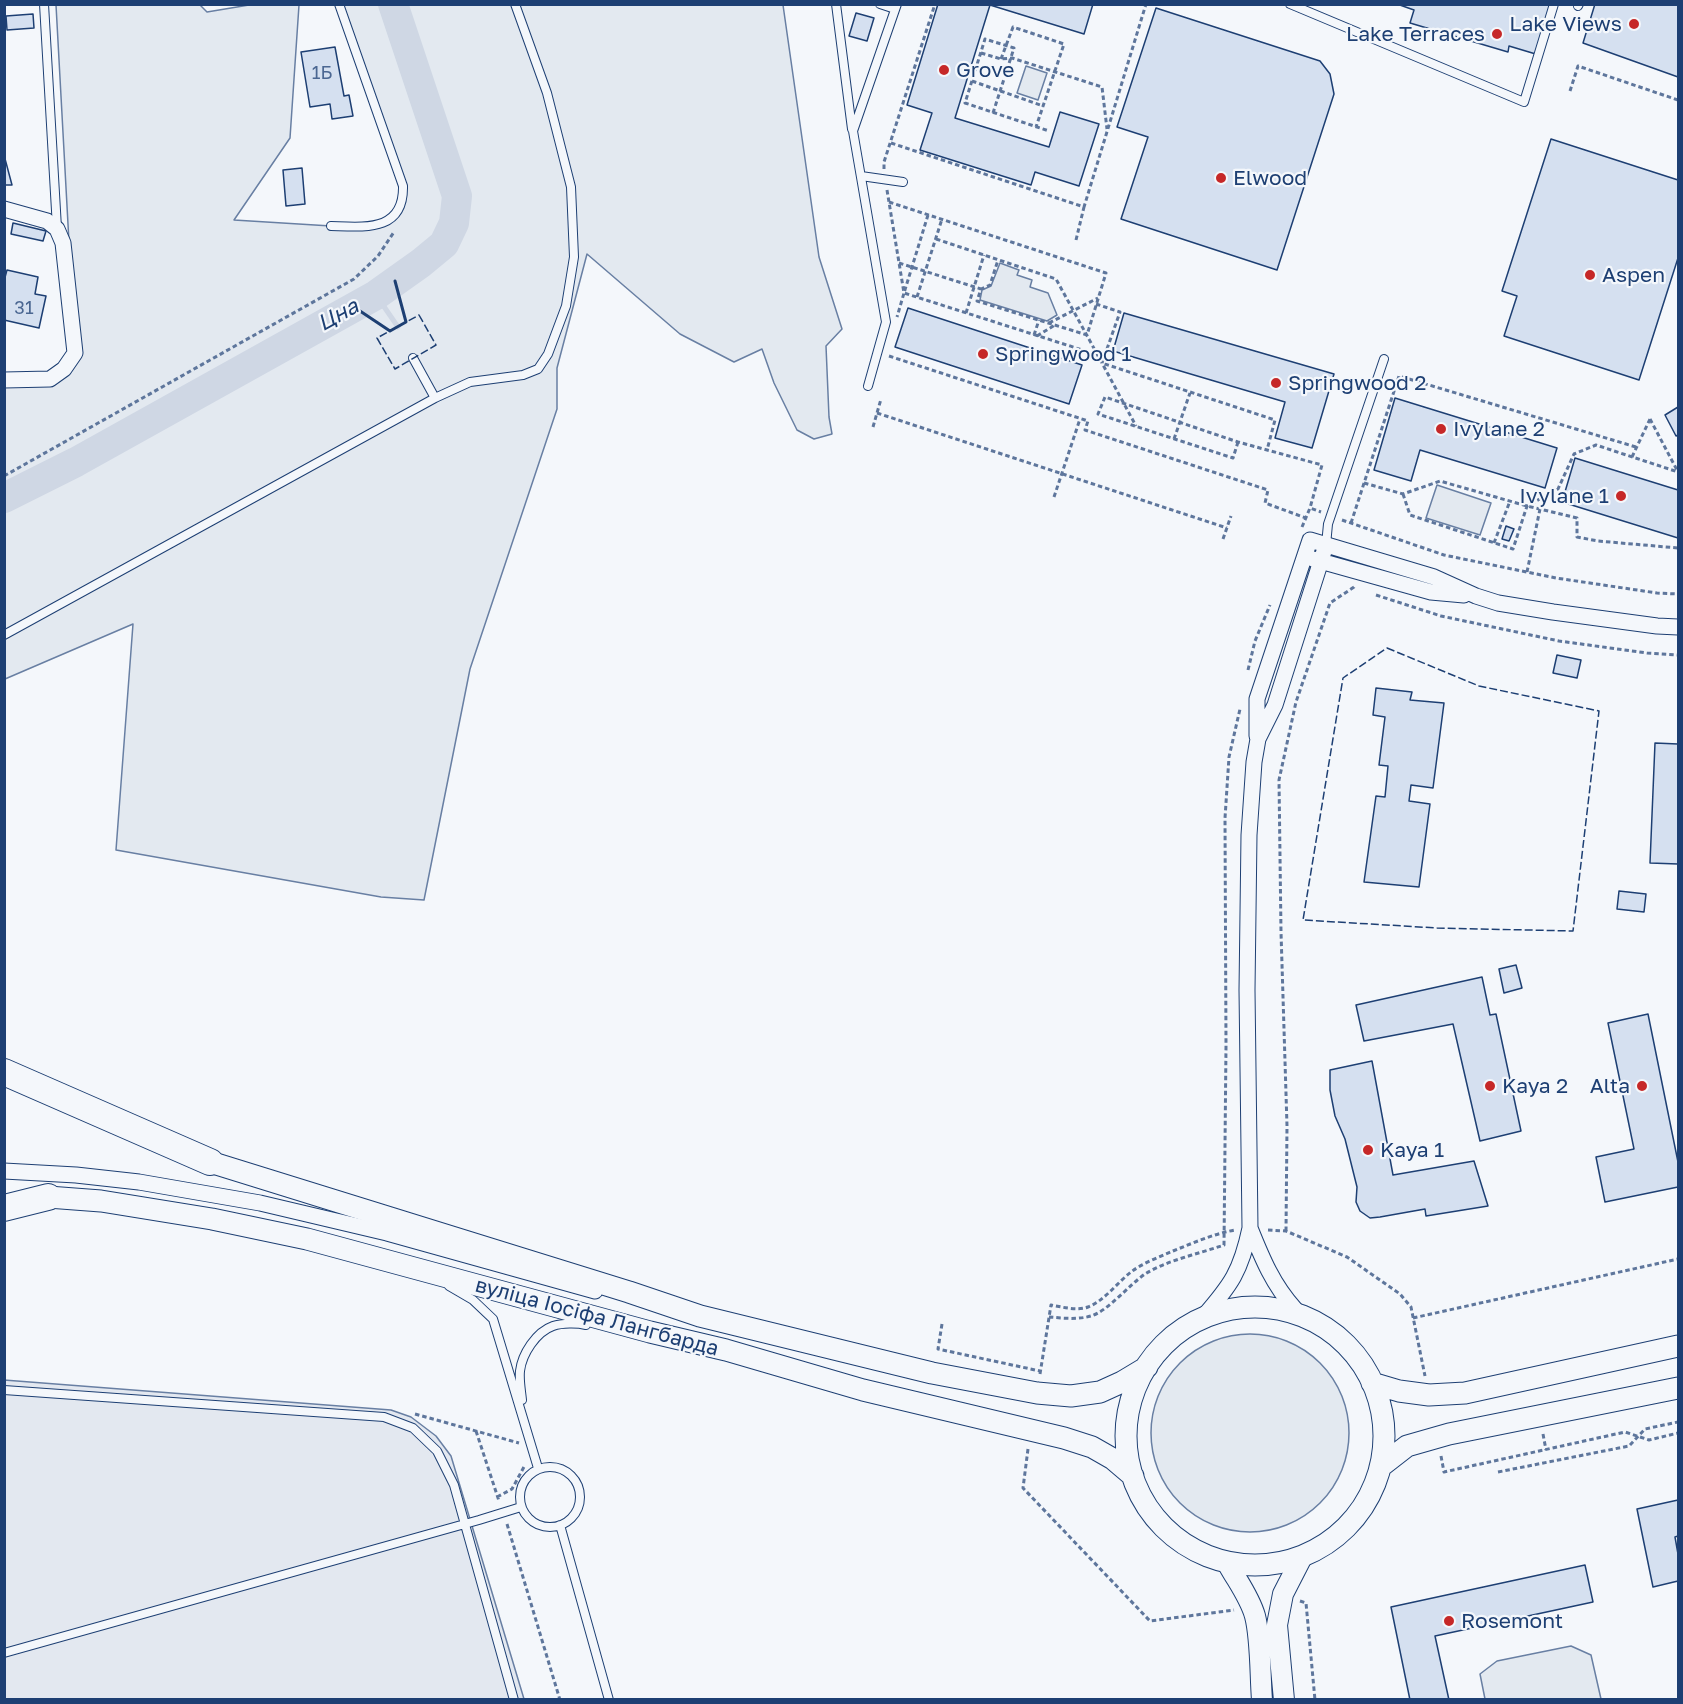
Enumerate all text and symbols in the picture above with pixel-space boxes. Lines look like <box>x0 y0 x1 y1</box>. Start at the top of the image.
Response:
place label: Lake Views <box>1509 11 1622 37</box>
marker: Lake Views <box>1627 17 1641 31</box>
place label: Lake Terraces <box>1346 21 1485 47</box>
marker: Lake Terraces <box>1490 27 1504 41</box>
place label: Grove <box>956 57 1014 83</box>
house number: 1Б <box>312 62 332 84</box>
marker: Grove <box>937 63 951 77</box>
place label: Elwood <box>1233 165 1307 191</box>
marker: Elwood <box>1214 171 1228 185</box>
place label: Aspen <box>1602 262 1665 288</box>
marker: Aspen <box>1583 268 1597 282</box>
water label: Цна <box>313 293 363 337</box>
house number: 31 <box>14 297 34 319</box>
place label: Springwood 1 <box>995 341 1131 367</box>
marker: Springwood 1 <box>976 347 990 361</box>
place label: Springwood 2 <box>1288 370 1426 396</box>
marker: Springwood 2 <box>1269 376 1283 390</box>
place label: Ivylane 2 <box>1453 416 1545 442</box>
marker: Ivylane 2 <box>1434 422 1448 436</box>
place label: Ivylane 1 <box>1519 483 1609 509</box>
marker: Ivylane 1 <box>1614 489 1628 503</box>
place label: Kaya 2 <box>1502 1073 1568 1099</box>
place label: Alta <box>1590 1073 1630 1099</box>
marker: Kaya 2 <box>1483 1079 1497 1093</box>
marker: Alta <box>1635 1079 1649 1093</box>
place label: Kaya 1 <box>1380 1137 1444 1163</box>
marker: Kaya 1 <box>1361 1143 1375 1157</box>
street label: вуліца Іосіфа Лангбарда <box>472 1272 722 1362</box>
place label: Rosemont <box>1461 1608 1563 1634</box>
marker: Rosemont <box>1442 1614 1456 1628</box>

